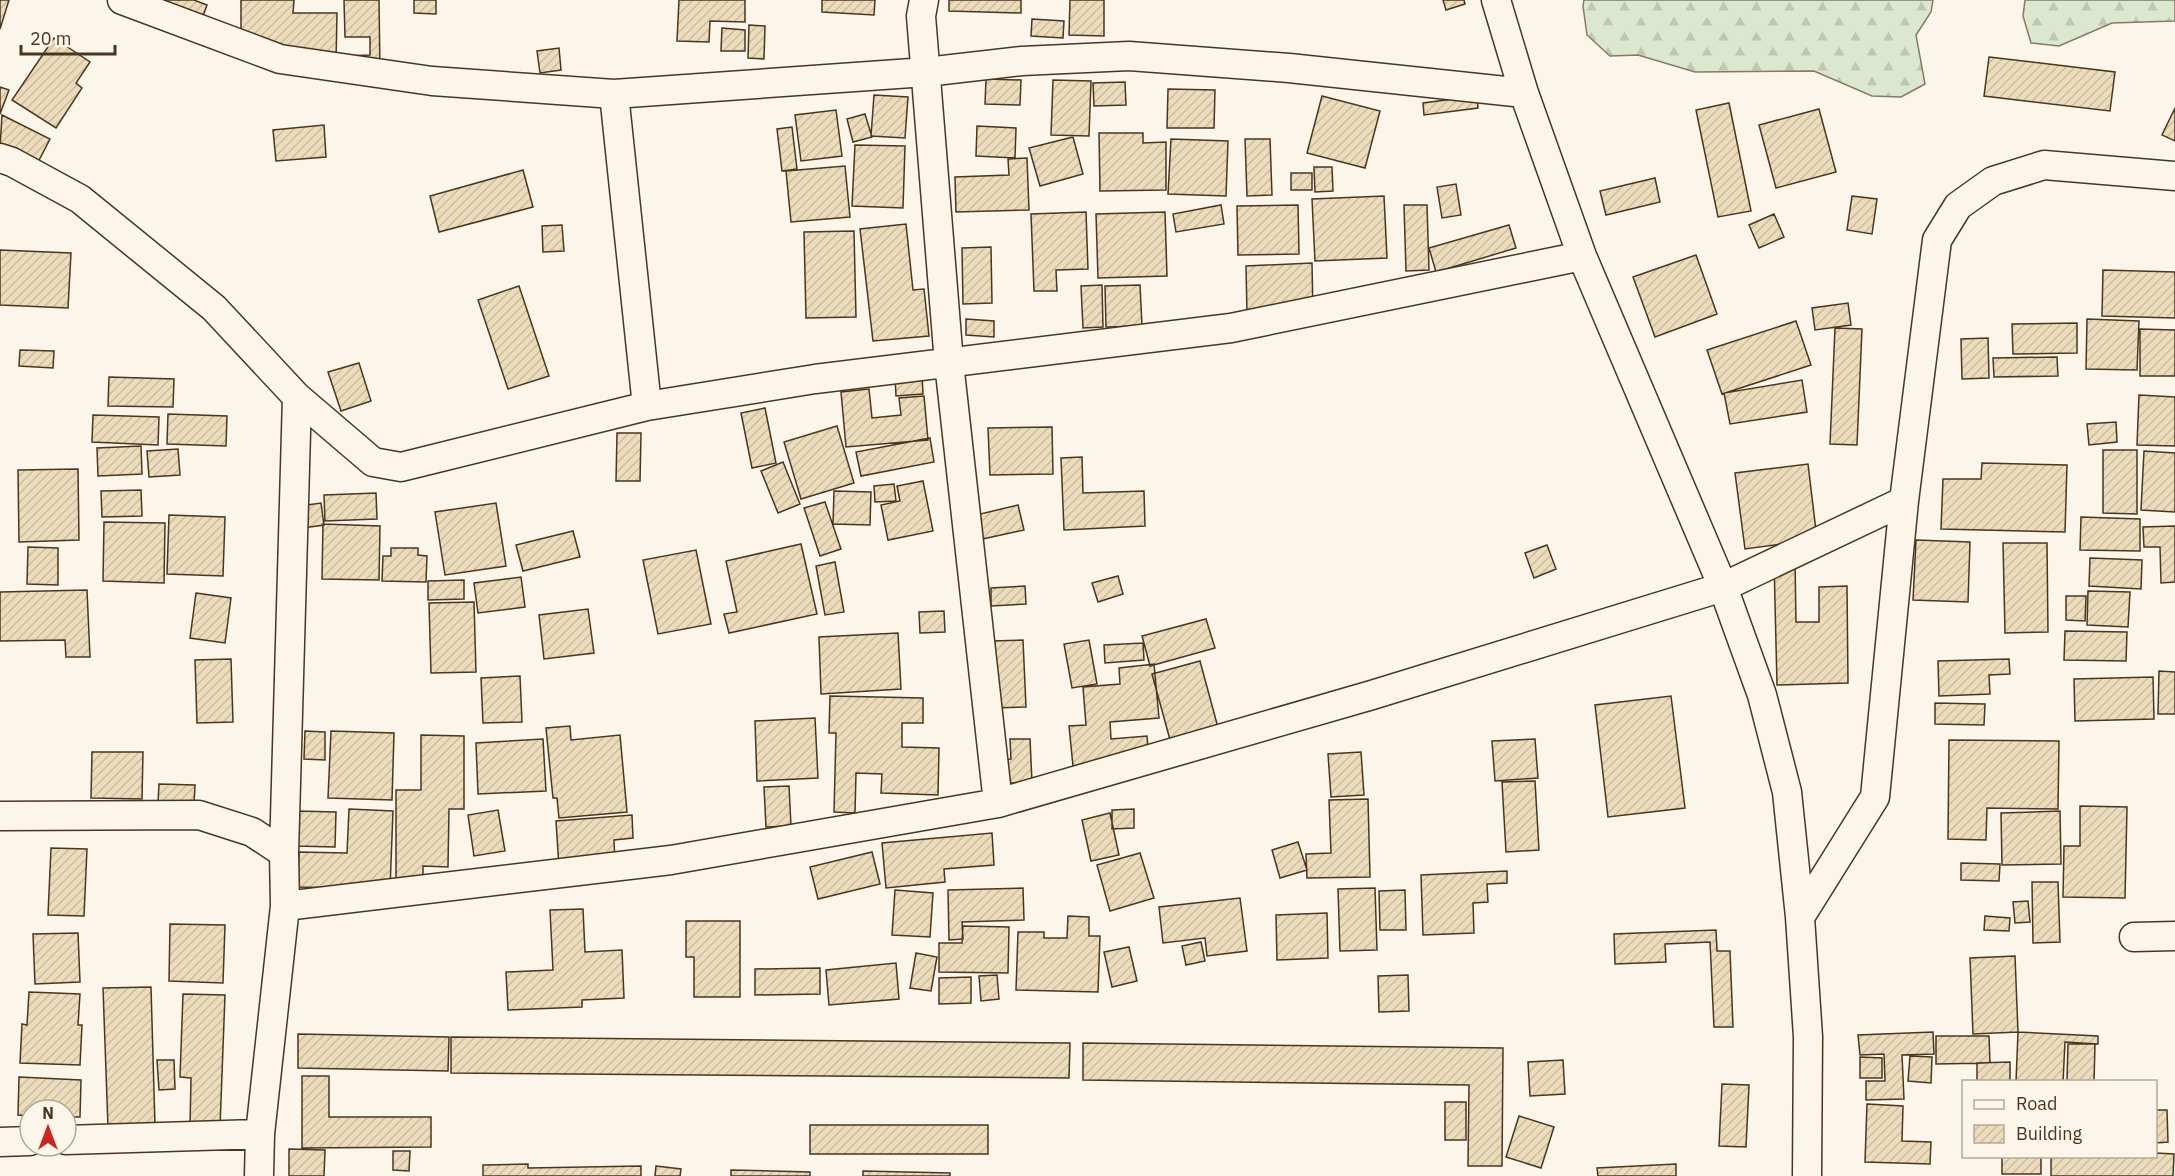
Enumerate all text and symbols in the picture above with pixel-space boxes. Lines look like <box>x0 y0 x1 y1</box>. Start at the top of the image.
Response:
scale bar <box>21 18 116 56</box>
text: 20 m <box>30 27 72 50</box>
legend <box>1962 1080 2157 1158</box>
text: Road <box>2016 1092 2057 1115</box>
north arrow <box>18 1098 78 1158</box>
text: N <box>42 1103 54 1123</box>
text: Building <box>2016 1122 2083 1145</box>

